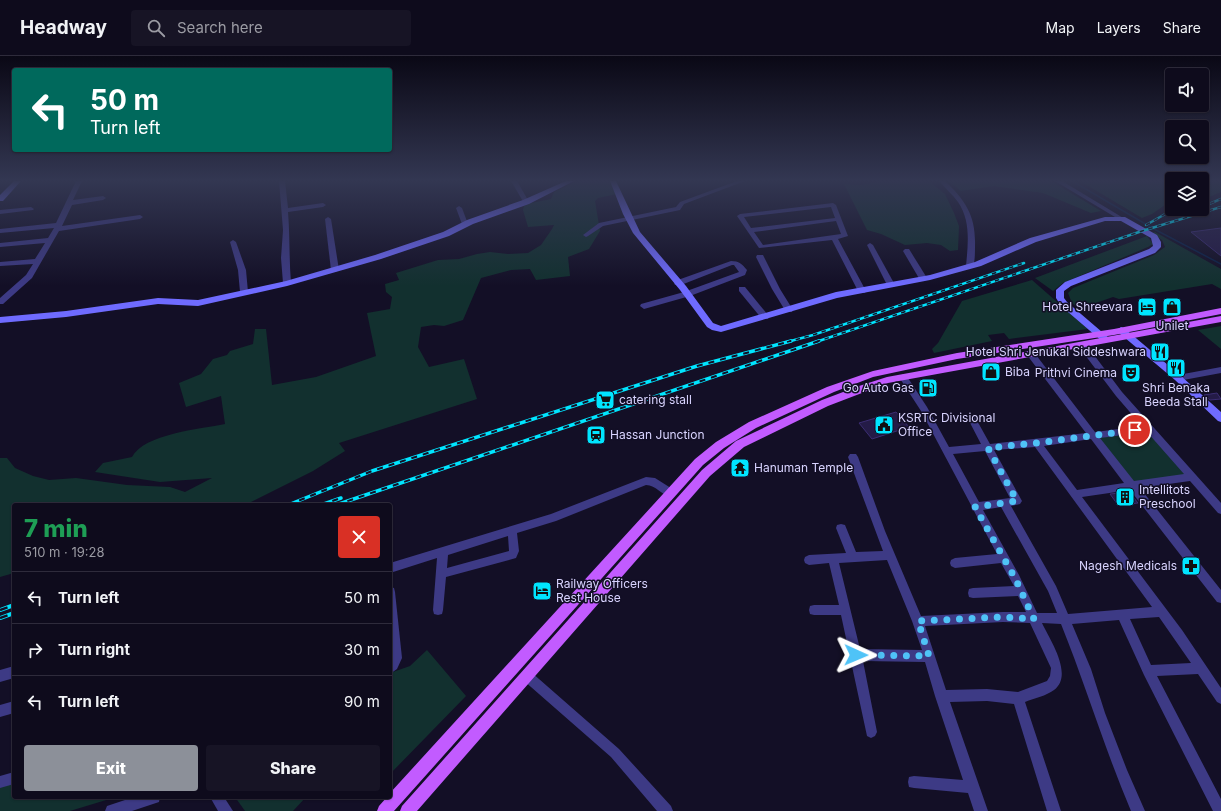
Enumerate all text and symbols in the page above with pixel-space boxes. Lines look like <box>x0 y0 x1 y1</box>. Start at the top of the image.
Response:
search box <box>131 10 411 46</box>
text: Headway <box>20 16 107 39</box>
icon: search <box>145 17 167 39</box>
text: Search here <box>177 18 263 37</box>
text: Map <box>1046 19 1075 36</box>
text: Layers <box>1097 19 1141 36</box>
text: Share <box>1163 19 1201 36</box>
map controls <box>1165 68 1209 216</box>
button: sound <box>1165 68 1209 112</box>
text: 50 m <box>90 83 159 117</box>
icon: left <box>24 84 76 136</box>
text: Turn left <box>90 117 160 138</box>
button: search <box>1165 120 1209 164</box>
button: layers <box>1165 172 1209 216</box>
hotel icon: Hotel Shreevara <box>1136 296 1158 318</box>
shop icon: Unilet <box>1161 296 1183 318</box>
place label: Hotel Shreevara <box>1042 299 1133 314</box>
place label: Unilet <box>1156 318 1188 333</box>
restaurant icon: Hotel Shri Jenukal Siddeshwara <box>1149 341 1171 363</box>
place label: Hotel Shri Jenukal Siddeshwara <box>966 344 1146 359</box>
restaurant icon: Shri Benaka Beeda Stall <box>1165 357 1187 379</box>
shop icon: Biba <box>980 361 1002 383</box>
theatre icon: Prithvi Cinema <box>1120 362 1142 384</box>
place label: Biba <box>1005 364 1030 379</box>
place label: Prithvi Cinema <box>1035 365 1117 380</box>
fuel station icon: Go Auto Gas <box>917 377 939 399</box>
place label: Go Auto Gas <box>843 380 914 395</box>
place label: Shri Benaka Beeda Stall <box>1142 380 1210 409</box>
supermarket icon: catering stall <box>594 389 616 411</box>
place label: catering stall <box>619 392 692 407</box>
place label: KSRTC Divisional Office <box>898 410 995 439</box>
pin <box>1118 413 1152 447</box>
public building icon: KSRTC Divisional Office <box>873 414 895 436</box>
icon: arrive <box>1124 419 1146 441</box>
station icon: Hassan Junction <box>585 424 607 446</box>
place label: Hassan Junction <box>610 427 705 442</box>
temple icon: Hanuman Temple <box>729 457 751 479</box>
place label: Hanuman Temple <box>754 460 853 475</box>
place label: Intellitots Preschool <box>1139 482 1196 511</box>
building icon: Intellitots Preschool <box>1114 486 1136 508</box>
text: 7 min <box>24 514 88 543</box>
button: close <box>338 516 380 558</box>
text: 510 m · 19:28 <box>24 544 105 560</box>
pharmacy icon: Nagesh Medicals <box>1180 555 1202 577</box>
place label: Nagesh Medicals <box>1079 558 1177 573</box>
place label: Railway Officers Rest House <box>556 576 648 605</box>
hotel icon: Railway Officers Rest House <box>531 580 553 602</box>
icon: left <box>24 587 46 609</box>
text: Turn left <box>58 588 119 607</box>
text: 50 m <box>344 588 380 607</box>
position arrow <box>835 634 877 676</box>
icon: right <box>24 639 46 661</box>
text: Turn right <box>58 640 130 659</box>
text: 30 m <box>344 640 380 659</box>
icon: left <box>24 691 46 713</box>
text: Turn left <box>58 692 119 711</box>
text: 90 m <box>344 692 380 711</box>
button: Exit <box>24 745 198 791</box>
button: Share <box>206 745 380 791</box>

